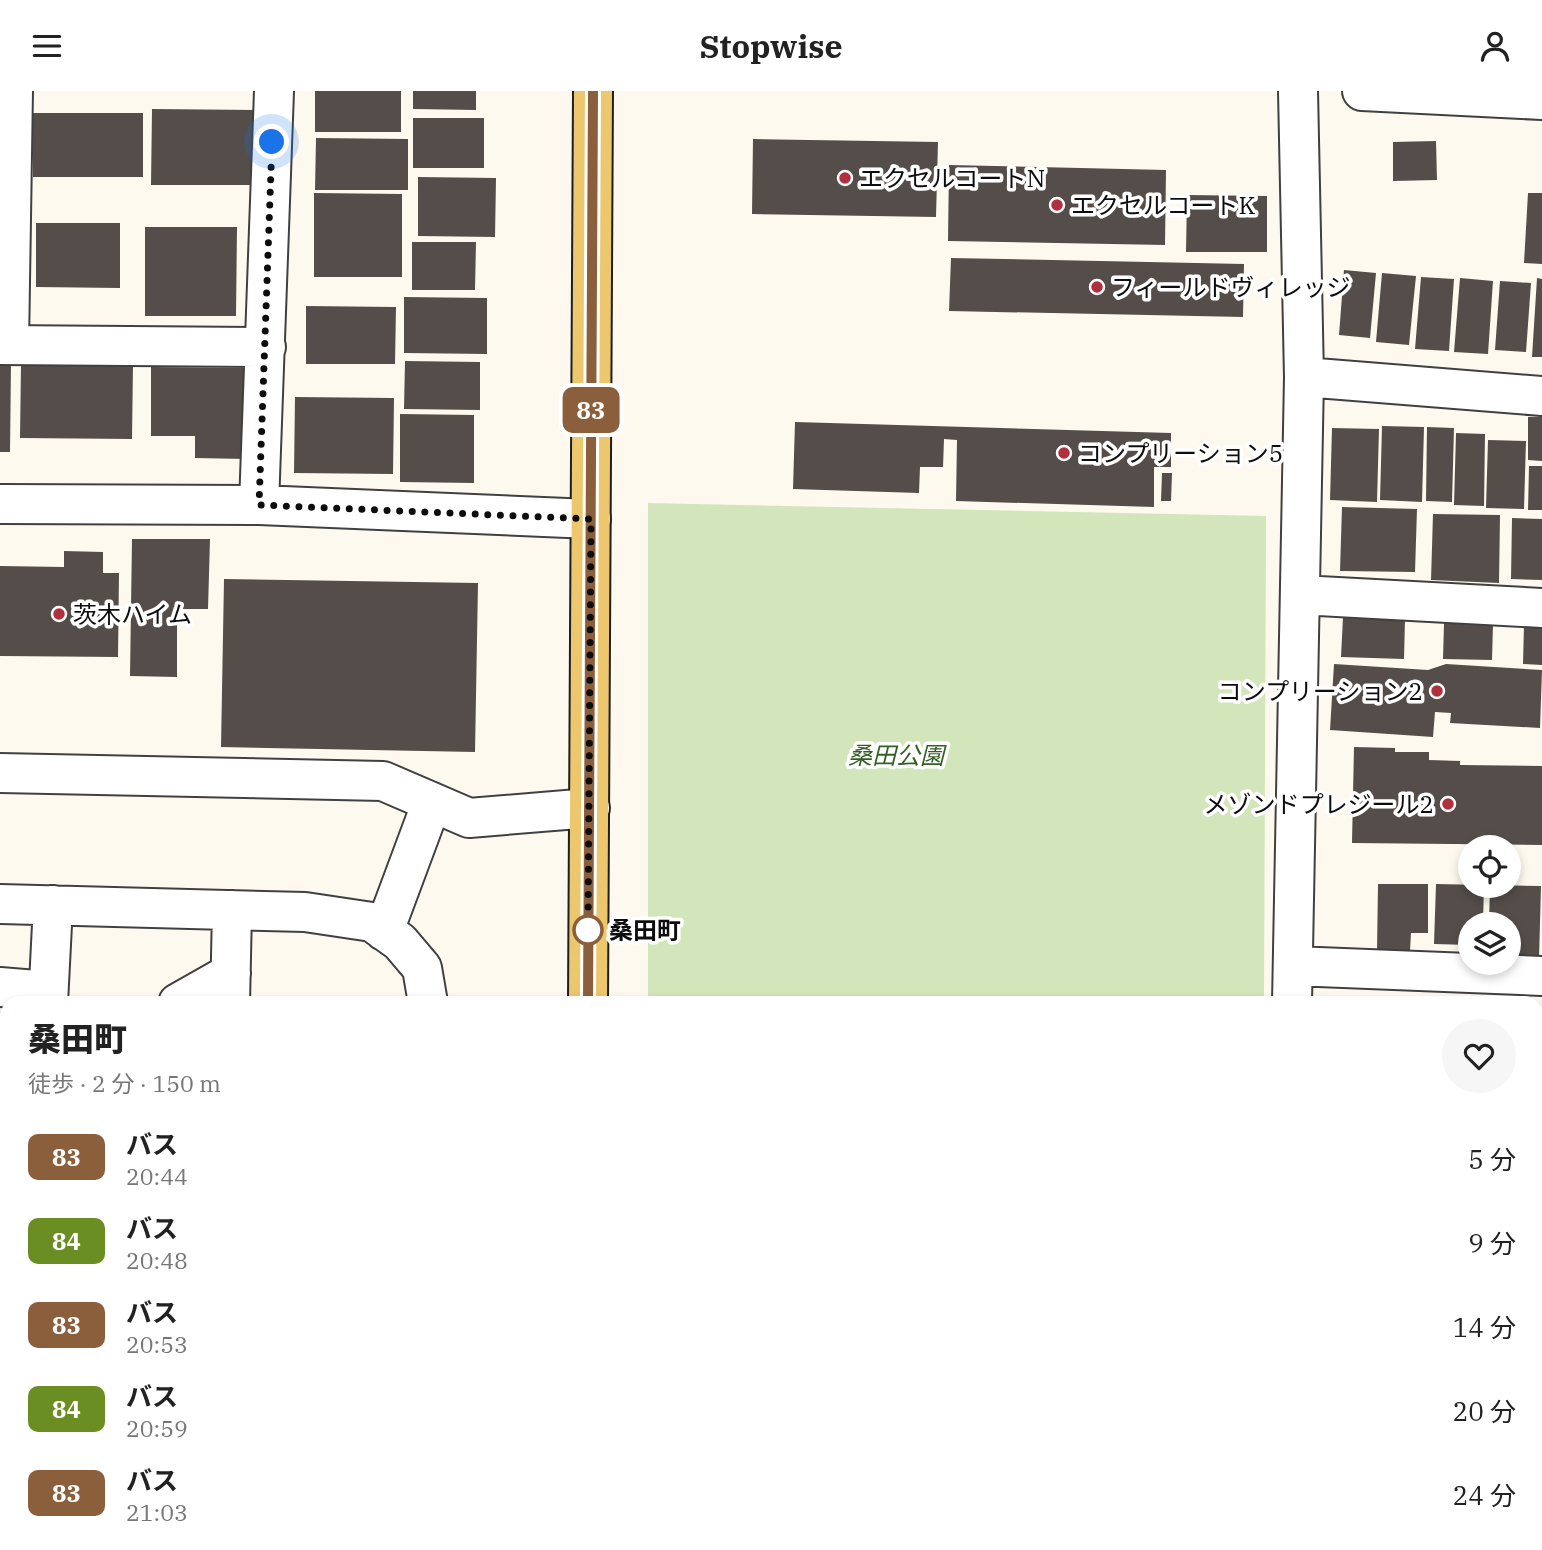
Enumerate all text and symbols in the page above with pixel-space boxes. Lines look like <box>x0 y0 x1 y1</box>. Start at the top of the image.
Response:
text: Stopwise <box>699 25 843 67</box>
icon: menu <box>28 27 66 65</box>
icon: person <box>1476 27 1514 65</box>
your location <box>254 124 289 159</box>
place label: エクセルコートN <box>859 162 1045 194</box>
marker: エクセルコートN <box>837 170 853 186</box>
place label: エクセルコートK <box>1071 189 1256 221</box>
marker: エクセルコートK <box>1049 197 1065 213</box>
place label: フィールドヴィレッジ <box>1111 271 1351 303</box>
marker: フィールドヴィレッジ <box>1089 279 1105 295</box>
line badge: 83 <box>560 387 622 433</box>
text: 83 <box>577 394 605 426</box>
place label: コンプリーション5 <box>1078 437 1283 469</box>
marker: コンプリーション5 <box>1056 445 1072 461</box>
place label: 茨木ハイム <box>73 598 192 630</box>
marker: 茨木ハイム <box>51 606 67 622</box>
place label: コンプリーション2 <box>1218 675 1423 707</box>
marker: コンプリーション2 <box>1429 683 1445 699</box>
park label: 桑田公園 <box>848 739 947 771</box>
place label: メゾンドプレジール2 <box>1204 788 1434 820</box>
marker: メゾンドプレジール2 <box>1440 796 1456 812</box>
map controls <box>1458 835 1521 975</box>
button: locate <box>1458 835 1521 898</box>
button: layers <box>1458 912 1521 975</box>
place label: 桑田町 <box>609 914 681 946</box>
marker: 桑田町 <box>573 915 603 945</box>
text: 桑田町 <box>28 1017 127 1060</box>
button: heart <box>1442 1019 1516 1093</box>
text: 徒歩 · 2 分 · 150 m <box>28 1068 221 1098</box>
text: バス <box>126 1127 178 1161</box>
text: 83 <box>52 1141 81 1173</box>
text: 5 分 <box>1468 1142 1516 1176</box>
text: 20:44 <box>126 1161 188 1191</box>
text: バス <box>126 1211 178 1245</box>
text: 84 <box>52 1225 81 1257</box>
text: 9 分 <box>1468 1226 1516 1260</box>
text: 20:48 <box>126 1245 188 1275</box>
text: バス <box>126 1295 178 1329</box>
text: 83 <box>52 1309 81 1341</box>
text: 14 分 <box>1453 1310 1516 1344</box>
text: 20:53 <box>126 1329 188 1359</box>
text: バス <box>126 1379 178 1413</box>
text: 84 <box>52 1393 81 1425</box>
text: 20 分 <box>1453 1394 1516 1428</box>
text: 20:59 <box>126 1413 188 1443</box>
text: バス <box>126 1463 178 1497</box>
text: 83 <box>52 1477 81 1509</box>
text: 24 分 <box>1453 1478 1516 1512</box>
text: 21:03 <box>126 1497 188 1527</box>

